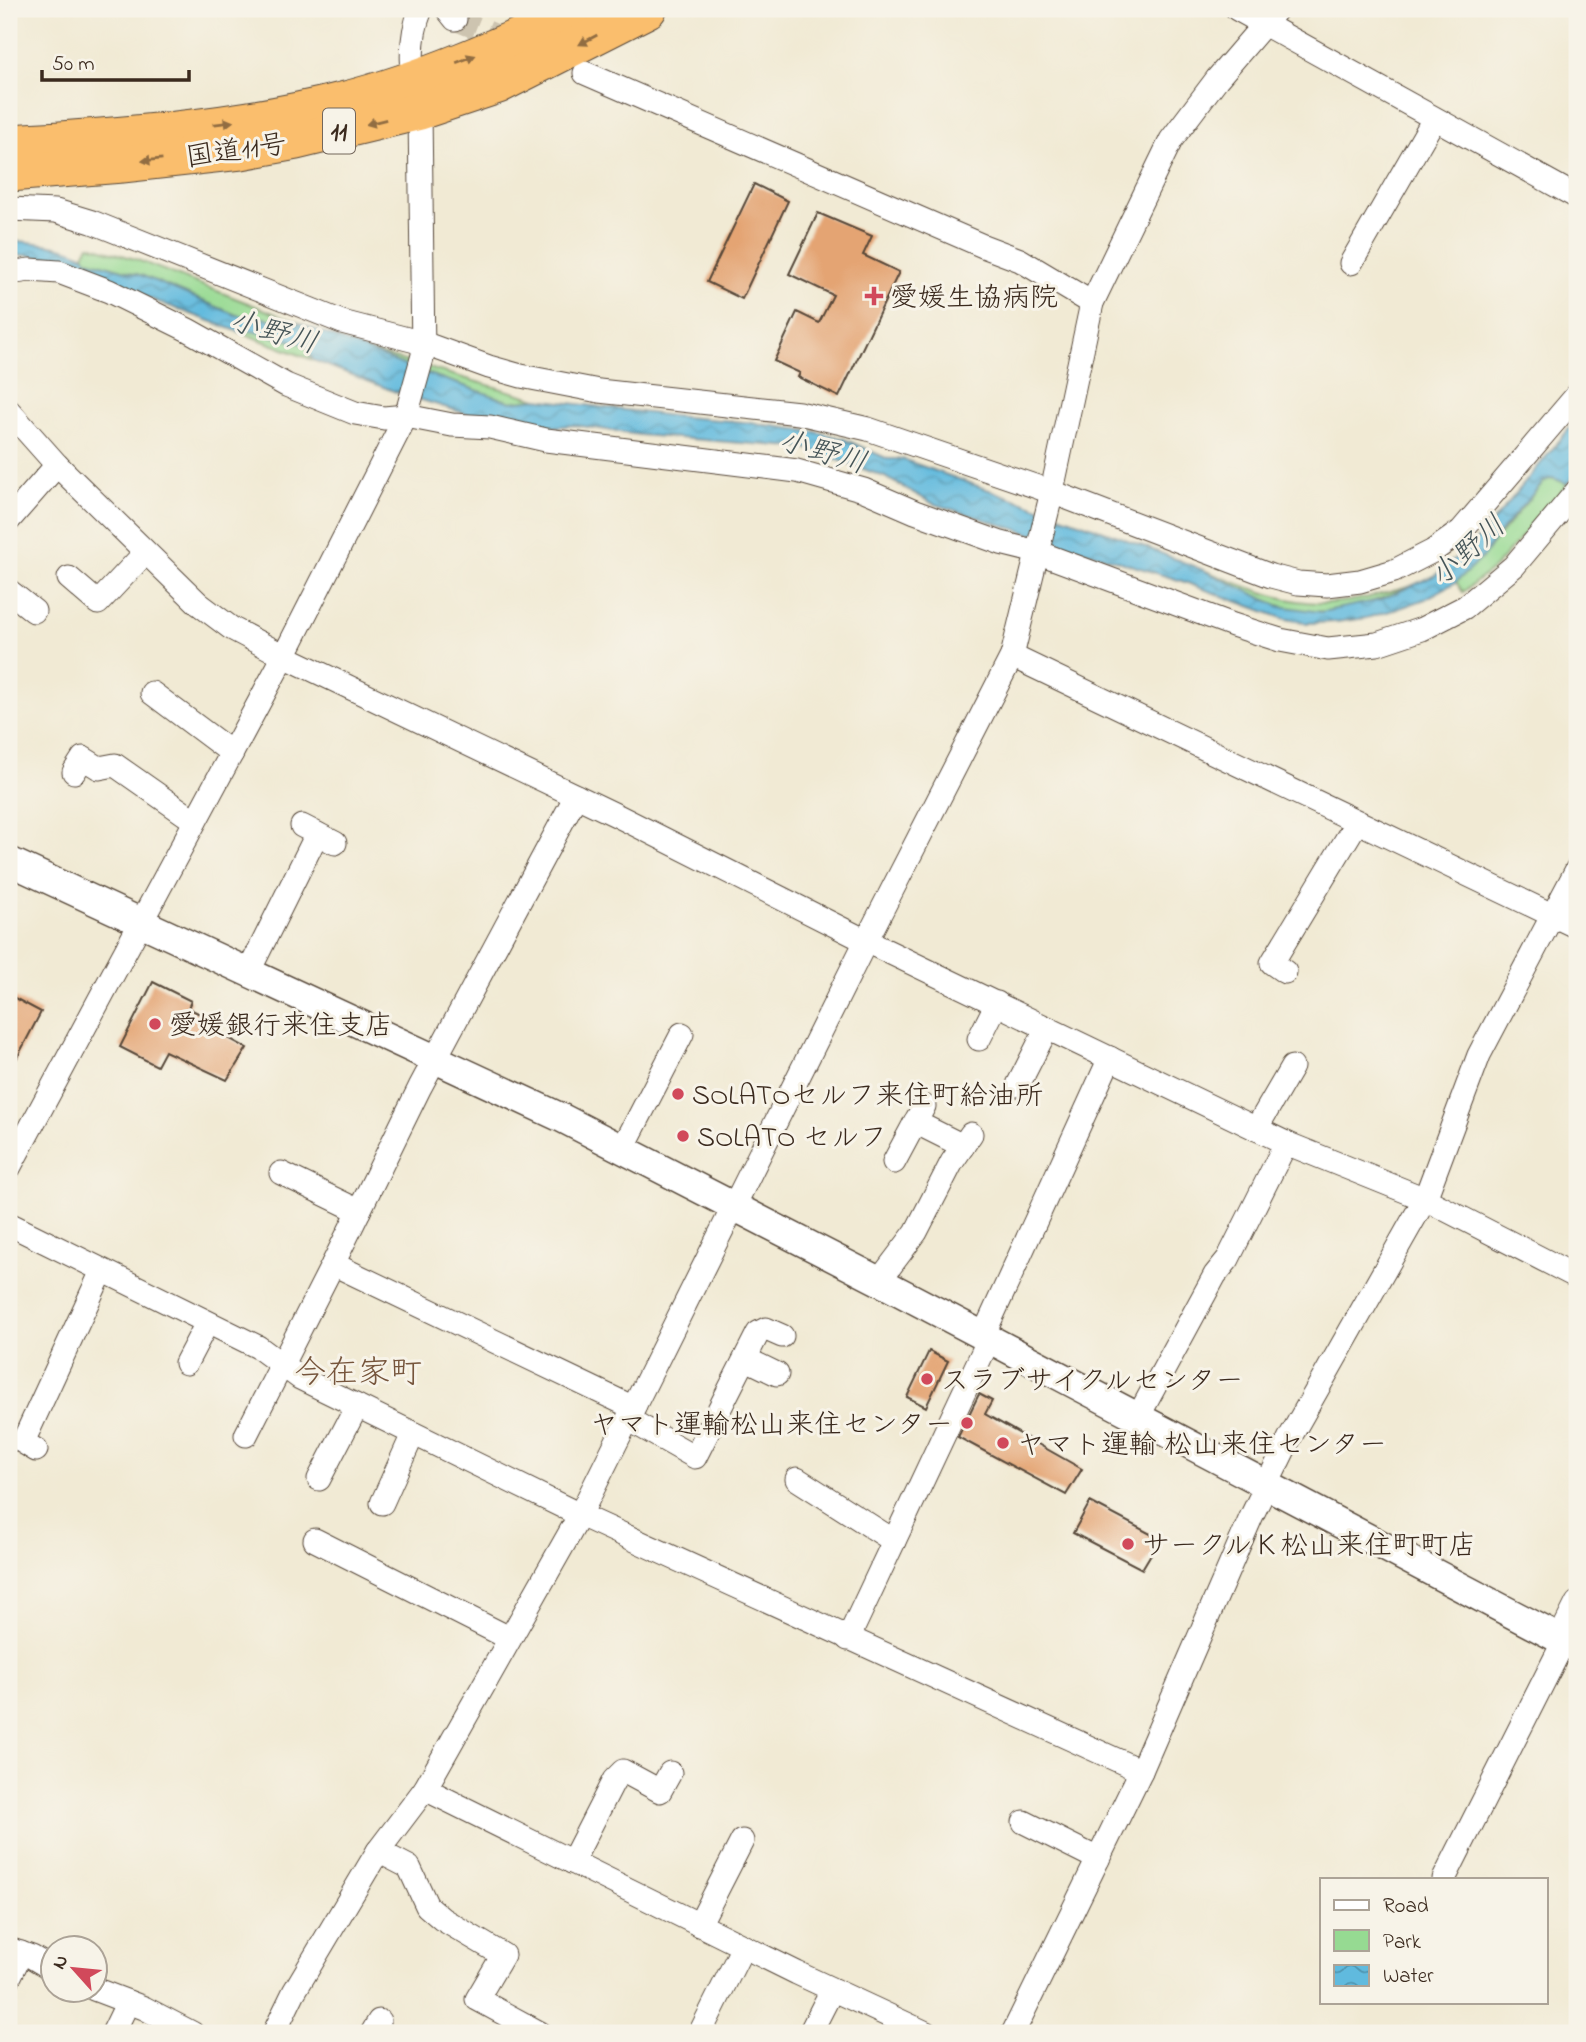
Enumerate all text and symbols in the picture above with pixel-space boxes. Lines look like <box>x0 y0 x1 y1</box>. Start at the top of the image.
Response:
one-way arrow <box>578 35 598 46</box>
scale bar <box>42 38 189 82</box>
text: 50 m <box>52 50 95 80</box>
one-way arrow <box>455 53 476 64</box>
road number: 11 <box>323 108 355 154</box>
one-way arrow <box>365 117 387 128</box>
one-way arrow <box>212 118 234 129</box>
street label: 国道11号 <box>183 125 290 180</box>
one-way arrow <box>141 155 163 166</box>
place label: 愛媛生協病院 <box>890 279 1058 320</box>
marker: 愛媛生協病院 <box>864 286 884 306</box>
water label: 小野川 <box>224 300 322 367</box>
water label: 小野川 <box>773 420 871 487</box>
water label: 小野川 <box>1421 506 1517 599</box>
place label: 愛媛銀行来住支店 <box>169 1007 393 1048</box>
marker: 愛媛銀行来住支店 <box>147 1016 163 1032</box>
place label: SOLATOセルフ来住町給油所 <box>692 1077 1044 1118</box>
marker: SOLATOセルフ来住町給油所 <box>670 1086 686 1102</box>
place label: SOLATO セルフ <box>697 1119 888 1160</box>
marker: SOLATO セルフ <box>675 1128 691 1144</box>
district label: 今在家町 <box>294 1351 422 1398</box>
place label: スラブサイクルセンター <box>941 1362 1243 1403</box>
marker: スラブサイクルセンター <box>919 1371 935 1387</box>
place label: ヤマト運輸松山来住センター <box>590 1406 953 1447</box>
marker: ヤマト運輸松山来住センター <box>959 1415 975 1431</box>
place label: ヤマト運輸 松山来住センター <box>1017 1426 1387 1467</box>
marker: ヤマト運輸 松山来住センター <box>995 1435 1011 1451</box>
place label: サークルＫ松山来住町町店 <box>1142 1527 1476 1568</box>
marker: サークルＫ松山来住町町店 <box>1120 1536 1136 1552</box>
legend <box>1320 1878 1548 2004</box>
text: Road <box>1383 1892 1429 1922</box>
text: Park <box>1383 1928 1422 1958</box>
north arrow <box>38 1934 108 2004</box>
text: N <box>46 1950 76 1974</box>
text: Water <box>1383 1962 1434 1992</box>

